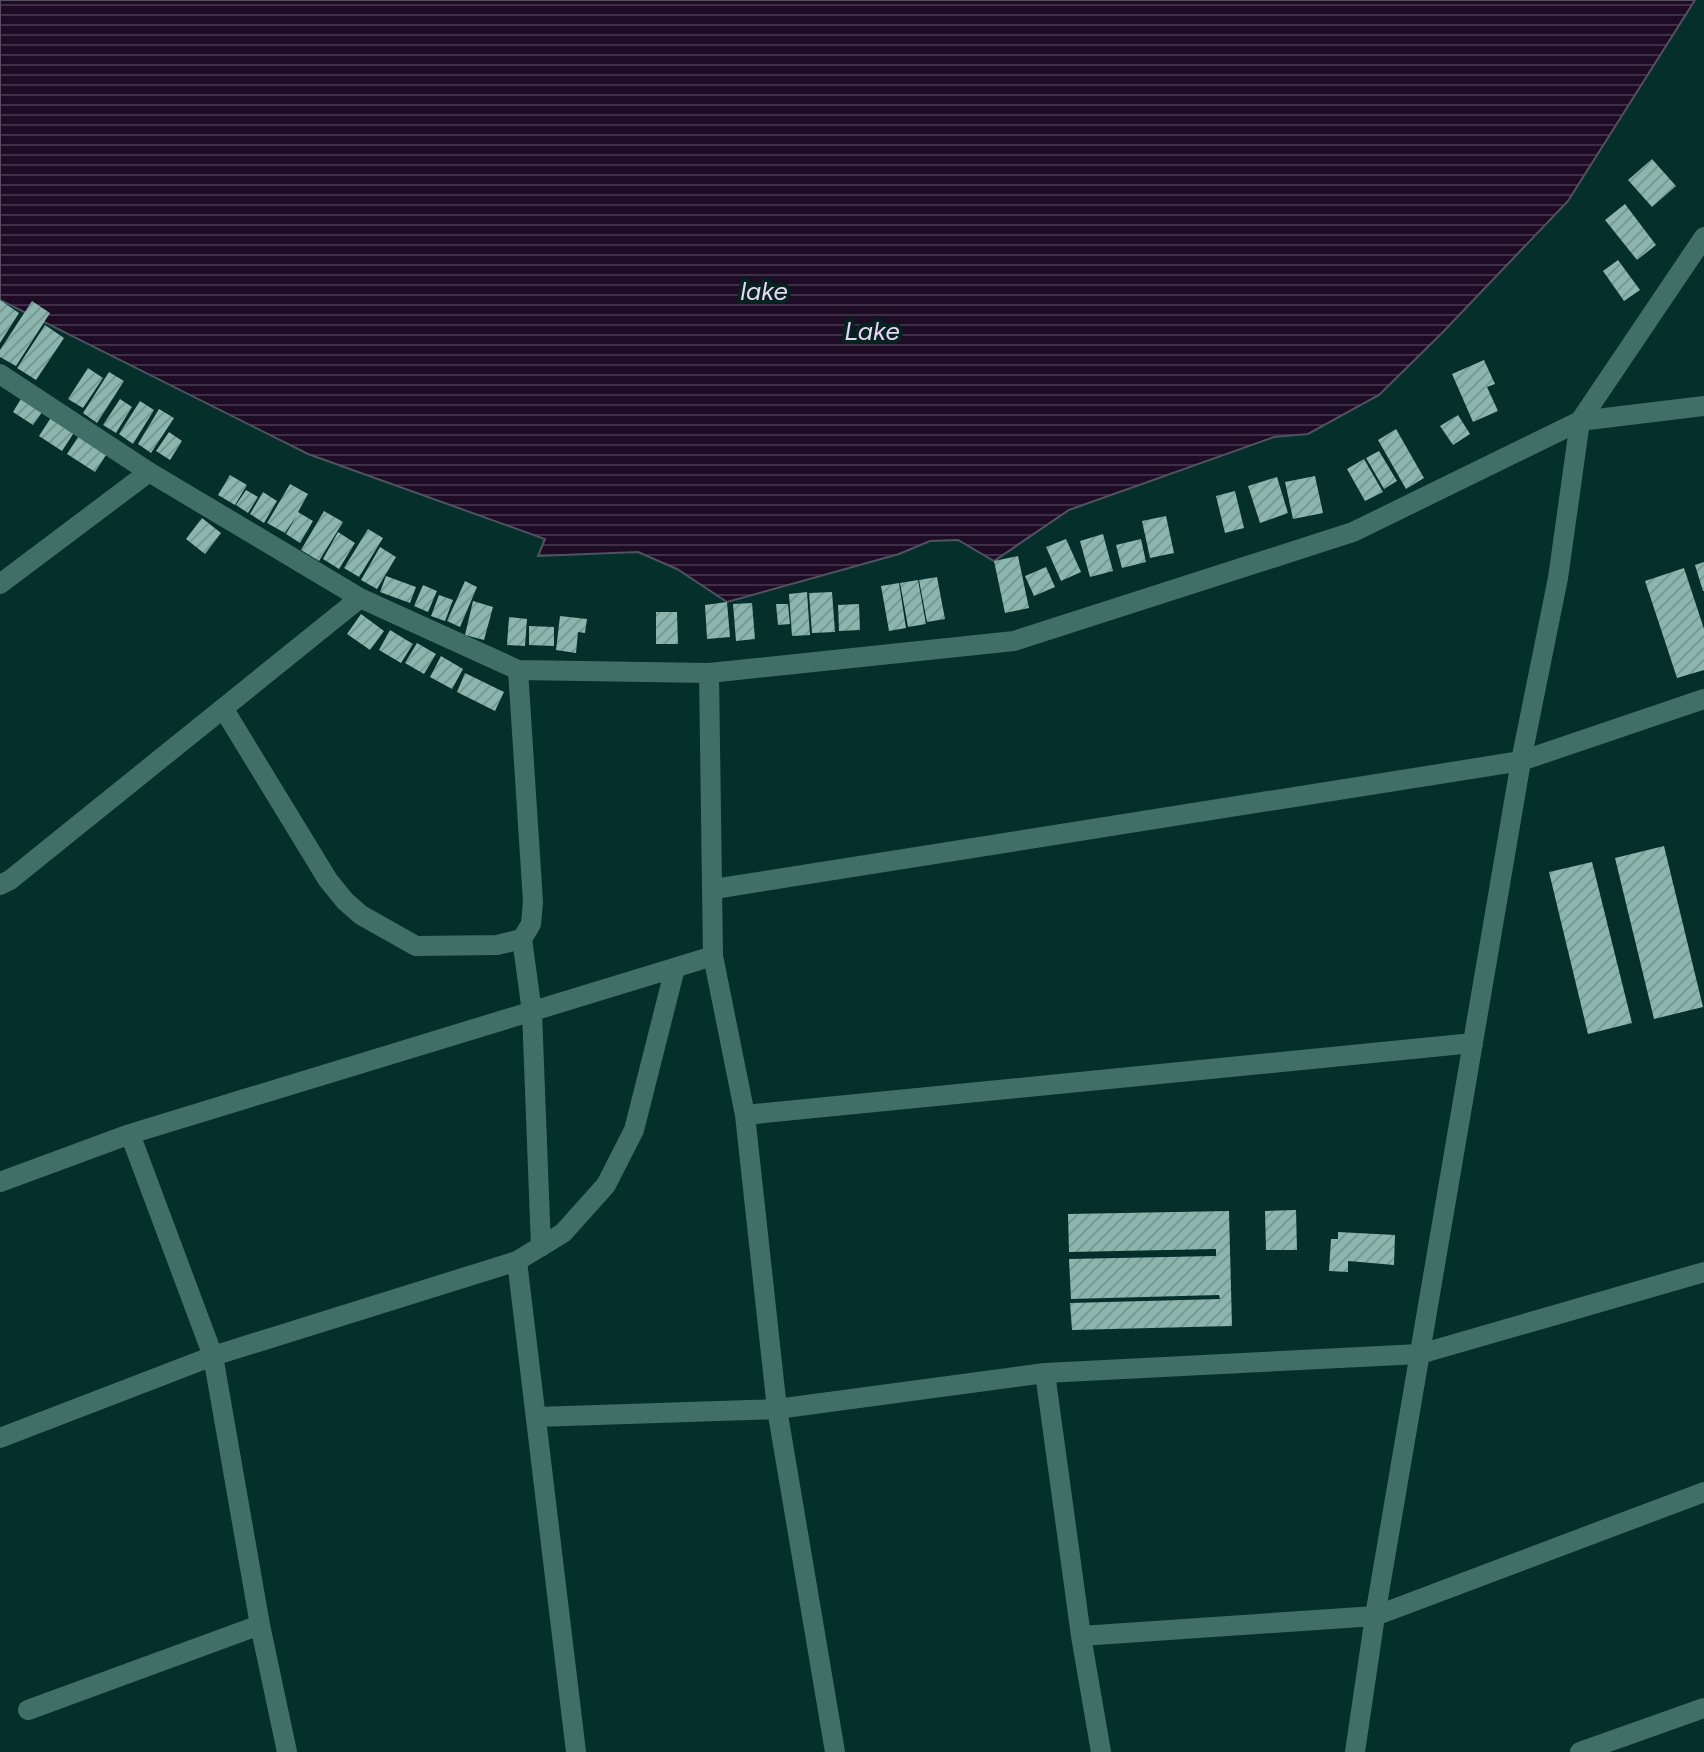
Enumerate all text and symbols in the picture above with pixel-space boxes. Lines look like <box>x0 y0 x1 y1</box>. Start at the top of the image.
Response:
water label: lake <box>740 275 788 307</box>
water label: Lake <box>844 315 900 347</box>

